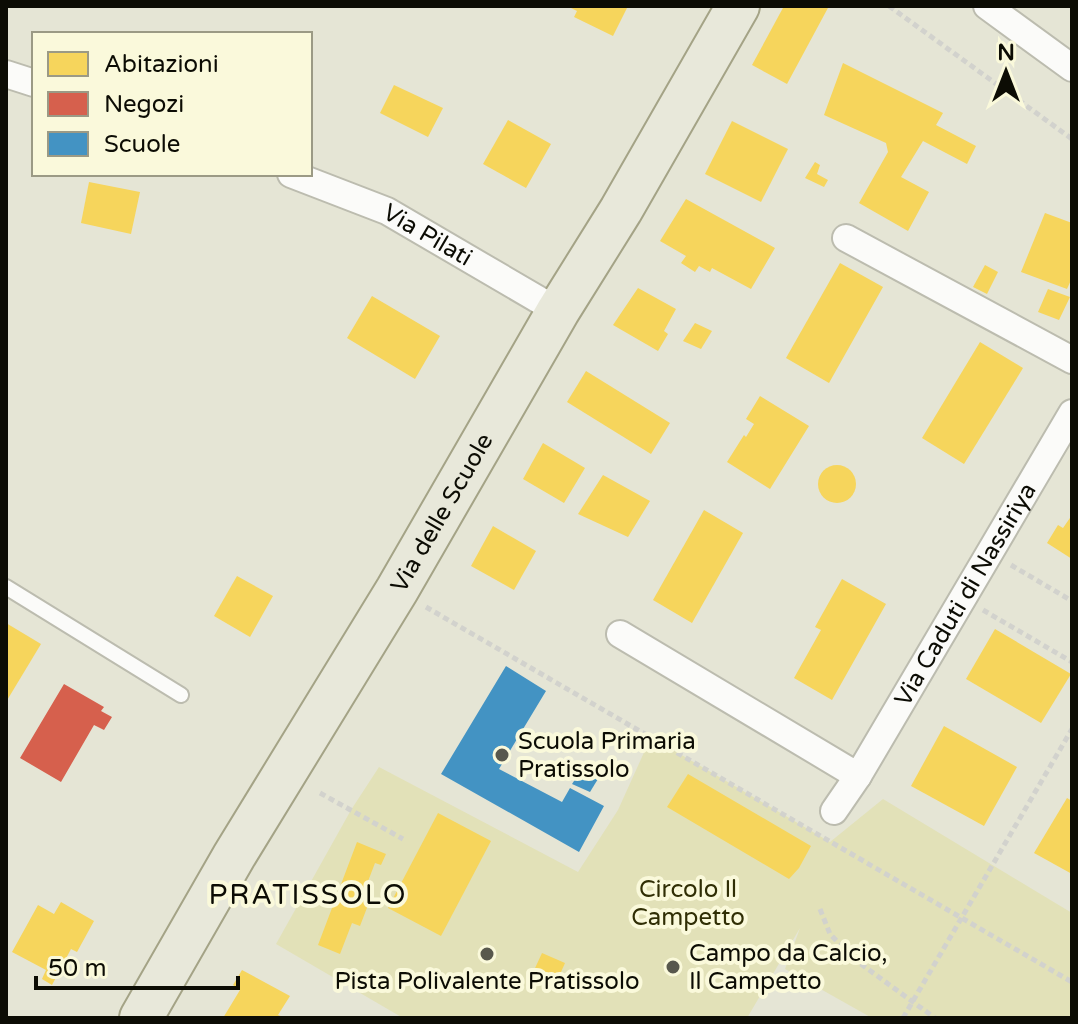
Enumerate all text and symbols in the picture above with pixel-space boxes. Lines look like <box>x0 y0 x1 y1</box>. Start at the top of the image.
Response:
legend <box>32 32 312 176</box>
north arrow <box>966 32 1046 112</box>
text: N <box>997 40 1015 66</box>
text: Abitazioni <box>104 50 219 79</box>
text: Negozi <box>104 90 184 119</box>
text: Scuole <box>104 130 180 159</box>
street label: Via Pilati <box>378 198 477 273</box>
street label: Via delle Scuole <box>385 428 499 598</box>
street label: Via Caduti di Nassiriya <box>888 478 1043 711</box>
place label: Scuola Primaria Pratissolo <box>518 727 696 784</box>
marker: Scuola Primaria Pratissolo <box>493 746 511 764</box>
park label: Circolo Il Campetto <box>631 875 745 932</box>
district label: PRATISSOLO <box>208 878 408 912</box>
place label: Campo da Calcio, Il Campetto <box>689 939 888 996</box>
scale bar <box>36 940 238 990</box>
marker: Pista Polivalente Pratissolo <box>478 945 496 963</box>
text: 50 m <box>48 954 106 983</box>
marker: Campo da Calcio, Il Campetto <box>664 958 682 976</box>
place label: Pista Polivalente Pratissolo <box>334 967 640 996</box>

